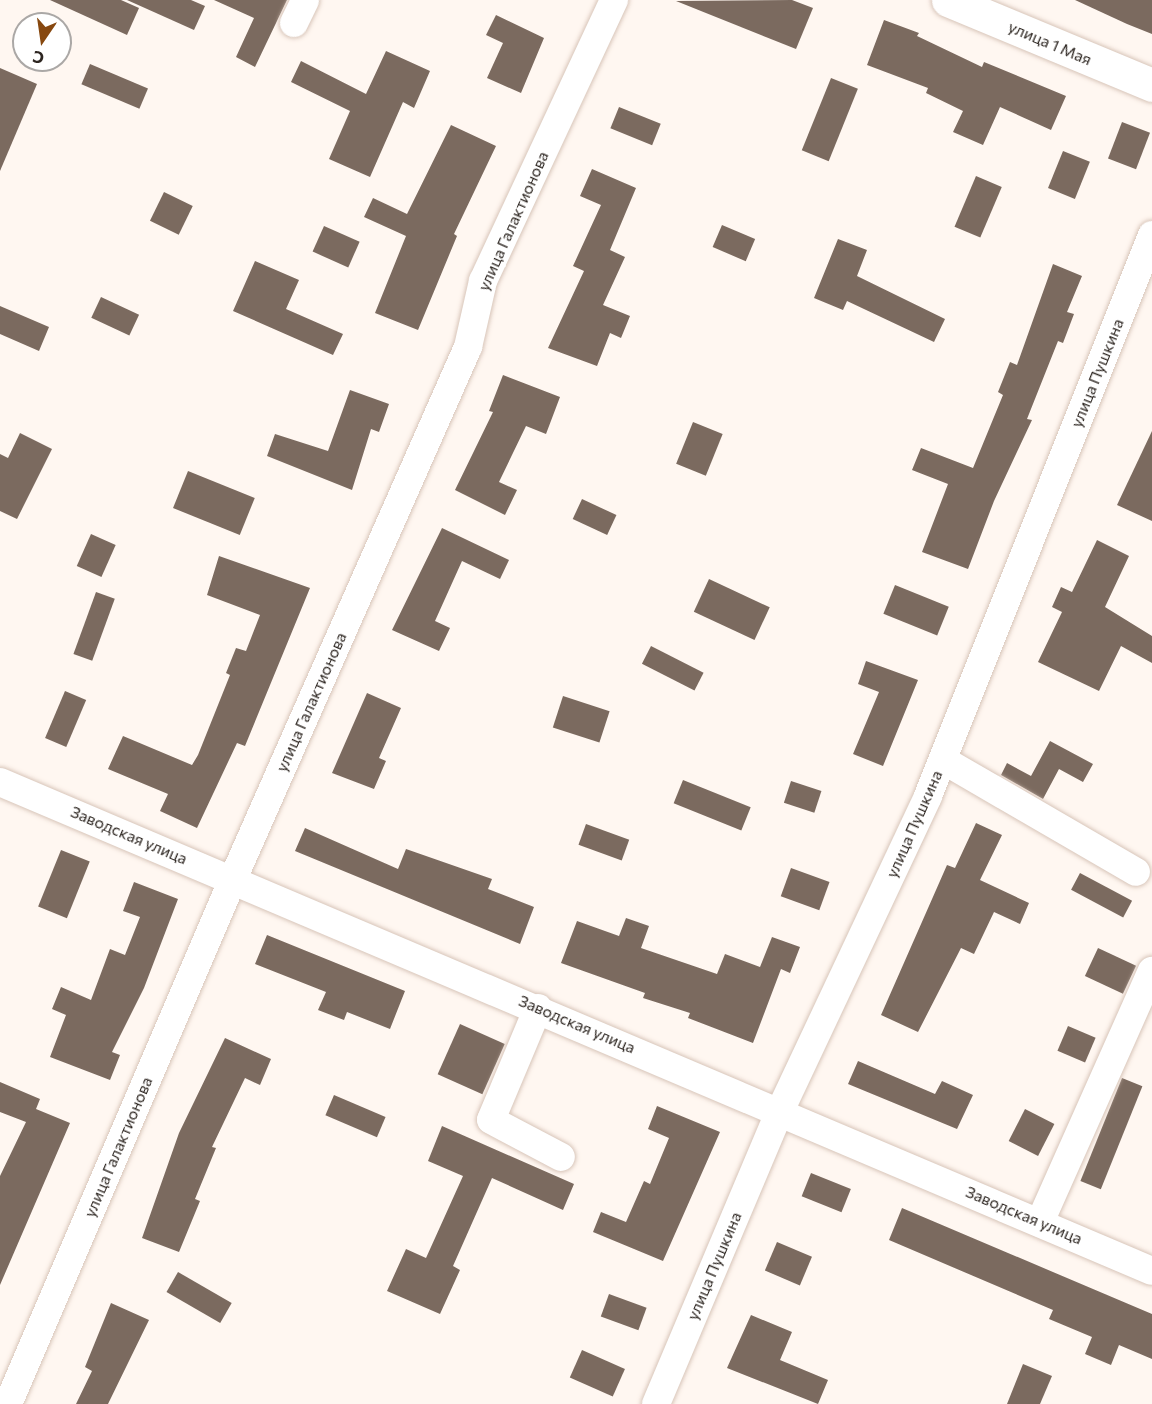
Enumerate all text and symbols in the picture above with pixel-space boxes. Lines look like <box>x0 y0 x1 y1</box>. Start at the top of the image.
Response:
north arrow <box>12 12 72 72</box>
street label: улица 1 Мая <box>1005 17 1095 69</box>
text: С <box>31 48 46 69</box>
street label: улица Галактионова <box>474 148 552 294</box>
street label: улица Пушкина <box>1066 316 1128 430</box>
street label: улица Галактионова <box>272 629 350 775</box>
street label: улица Пушкина <box>882 767 946 881</box>
street label: Заводская улица <box>68 802 190 868</box>
street label: Заводская улица <box>516 991 638 1057</box>
street label: улица Галактионова <box>80 1074 156 1220</box>
street label: Заводская улица <box>963 1182 1085 1248</box>
street label: улица Пушкина <box>683 1209 745 1323</box>

